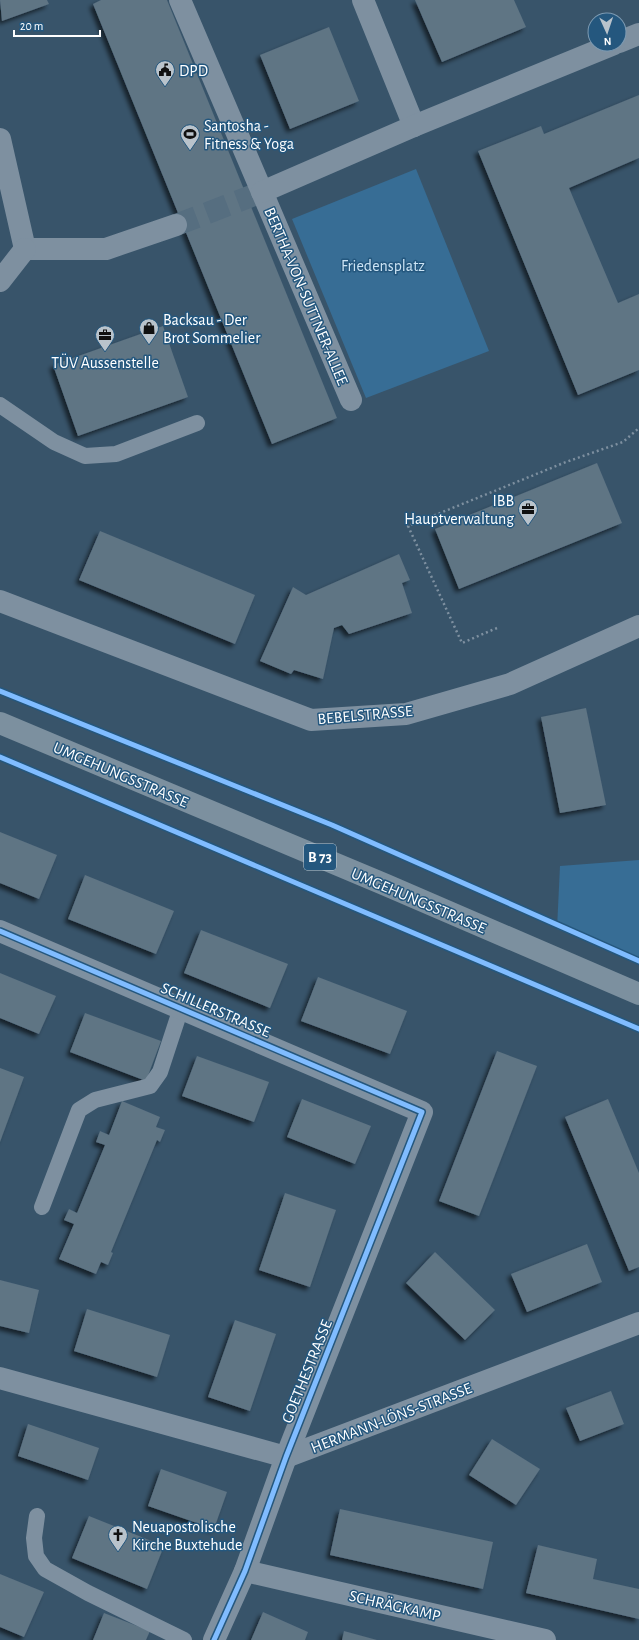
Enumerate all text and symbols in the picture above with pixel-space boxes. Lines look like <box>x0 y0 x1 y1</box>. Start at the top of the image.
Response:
scale bar <box>14 12 100 38</box>
north arrow <box>587 12 627 52</box>
text: 20 m <box>20 20 43 32</box>
text: N <box>603 36 612 47</box>
public building icon: DPD <box>154 59 176 87</box>
place label: DPD <box>179 63 208 79</box>
place label: Santosha - Fitness & Yoga <box>204 118 294 152</box>
sports icon: Santosha - Fitness & Yoga <box>179 123 201 151</box>
street label: BERTHA-VON-SUTTNER-ALLEE <box>261 205 351 388</box>
park label: Friedensplatz <box>341 258 425 274</box>
place label: Backsau - Der Brot Sommelier <box>163 312 261 346</box>
shop icon: Backsau - Der Brot Sommelier <box>138 317 160 345</box>
office icon: TÜV Aussenstelle <box>94 324 116 352</box>
place label: TÜV Aussenstelle <box>51 353 159 371</box>
place label: IBB Hauptverwaltung <box>404 493 514 527</box>
office icon: IBB Hauptverwaltung <box>517 498 539 526</box>
street label: BEBELSTRASSE <box>317 703 414 727</box>
street label: UMGEHUNGSSTRASSE <box>51 739 191 811</box>
road number: B 73 <box>304 844 336 870</box>
street label: UMGEHUNGSSTRASSE <box>349 865 489 937</box>
street label: SCHILLERSTRASSE <box>159 980 273 1040</box>
street label: GOETHESTRASSE <box>279 1317 335 1425</box>
street label: HERMANN-LÖNS-STRASSE <box>308 1378 474 1456</box>
place label: Neuapostolische Kirche Buxtehude <box>132 1519 242 1553</box>
church icon: Neuapostolische Kirche Buxtehude <box>107 1524 129 1552</box>
street label: SCHRÄGKAMP <box>348 1586 442 1624</box>

